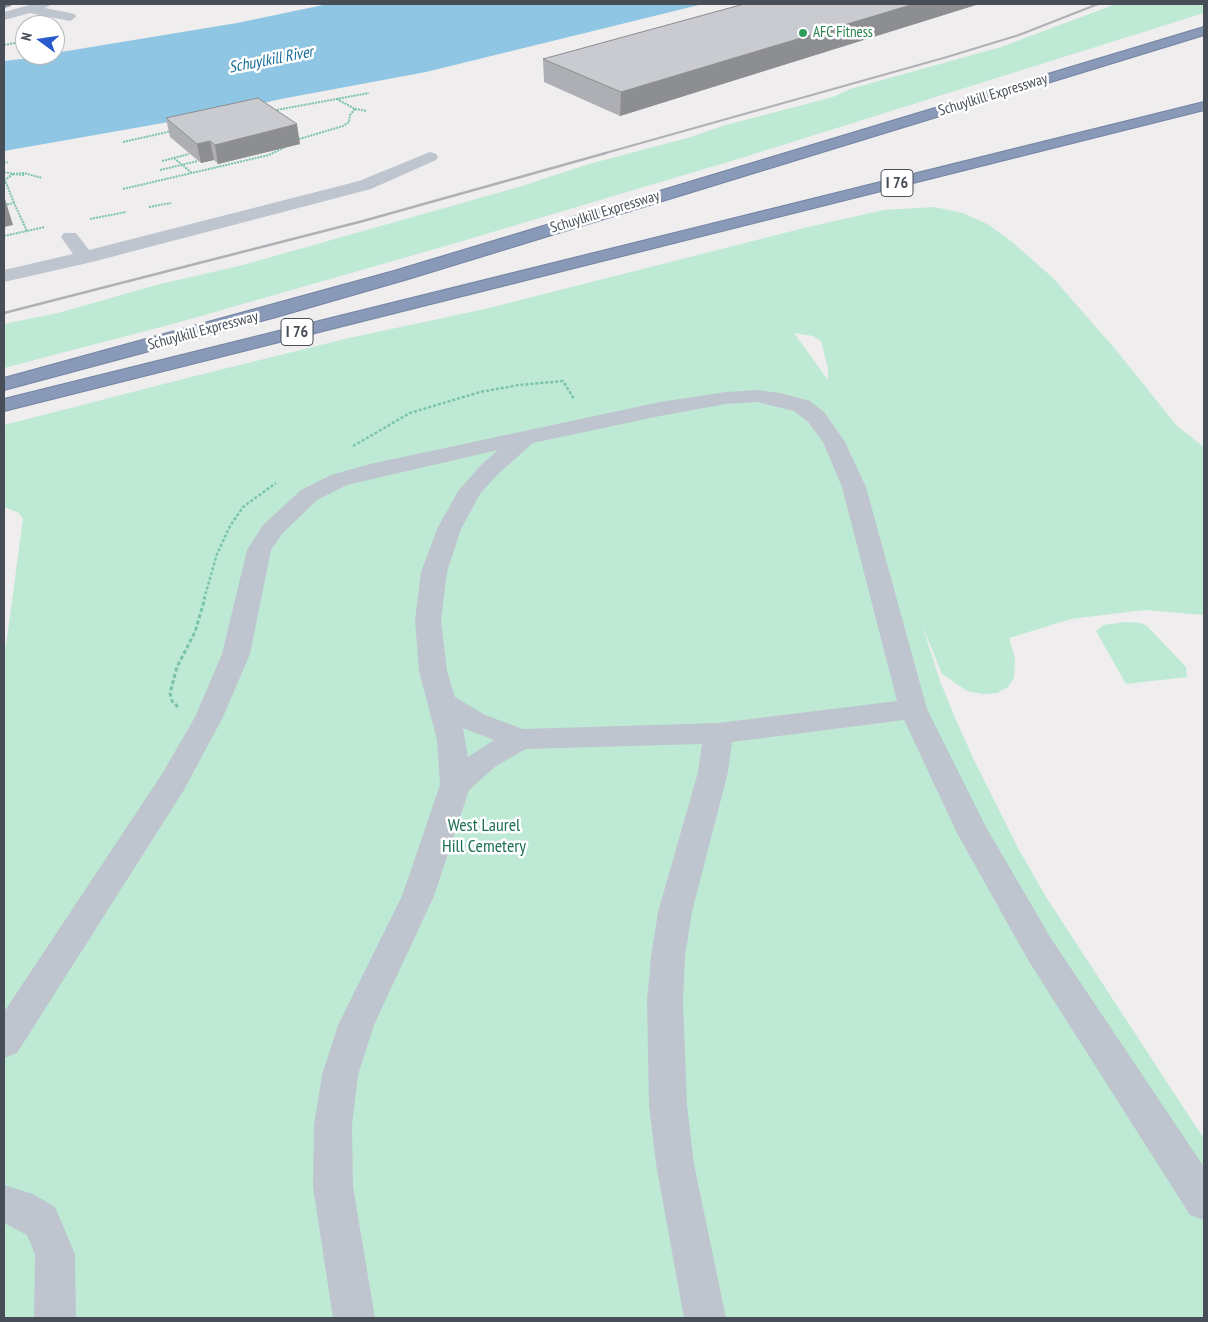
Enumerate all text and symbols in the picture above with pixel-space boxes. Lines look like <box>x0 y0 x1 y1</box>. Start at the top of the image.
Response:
north arrow <box>15 15 65 65</box>
place label: AFC Fitness <box>813 24 873 42</box>
marker: AFC Fitness <box>797 27 809 39</box>
text: N <box>17 31 36 42</box>
water label: Schuylkill River <box>227 42 315 78</box>
street label: Schuylkill Expressway <box>936 70 1050 120</box>
road number: I 76 <box>881 170 913 197</box>
street label: Schuylkill Expressway <box>548 187 662 237</box>
street label: Schuylkill Expressway <box>146 308 260 354</box>
road number: I 76 <box>281 318 313 346</box>
park label: West Laurel Hill Cemetery <box>442 815 526 858</box>

